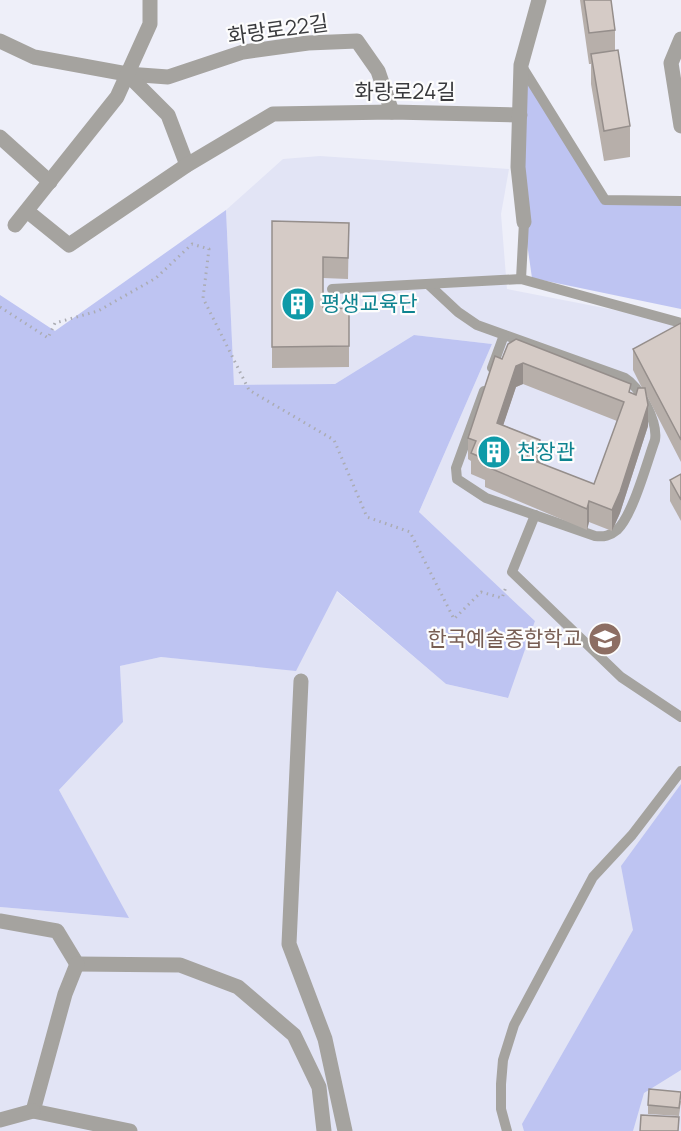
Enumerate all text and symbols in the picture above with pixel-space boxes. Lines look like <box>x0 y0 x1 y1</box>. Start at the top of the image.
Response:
street label: 화랑로22길 <box>226 8 330 50</box>
street label: 화랑로24길 <box>354 77 456 105</box>
building icon: 평생교육단 <box>280 286 316 322</box>
place label: 평생교육단 <box>321 289 418 317</box>
building icon: 천장관 <box>476 434 512 470</box>
place label: 천장관 <box>517 437 575 465</box>
school or university icon: 한국예술종합학교 <box>587 621 623 657</box>
place label: 한국예술종합학교 <box>427 624 582 652</box>

